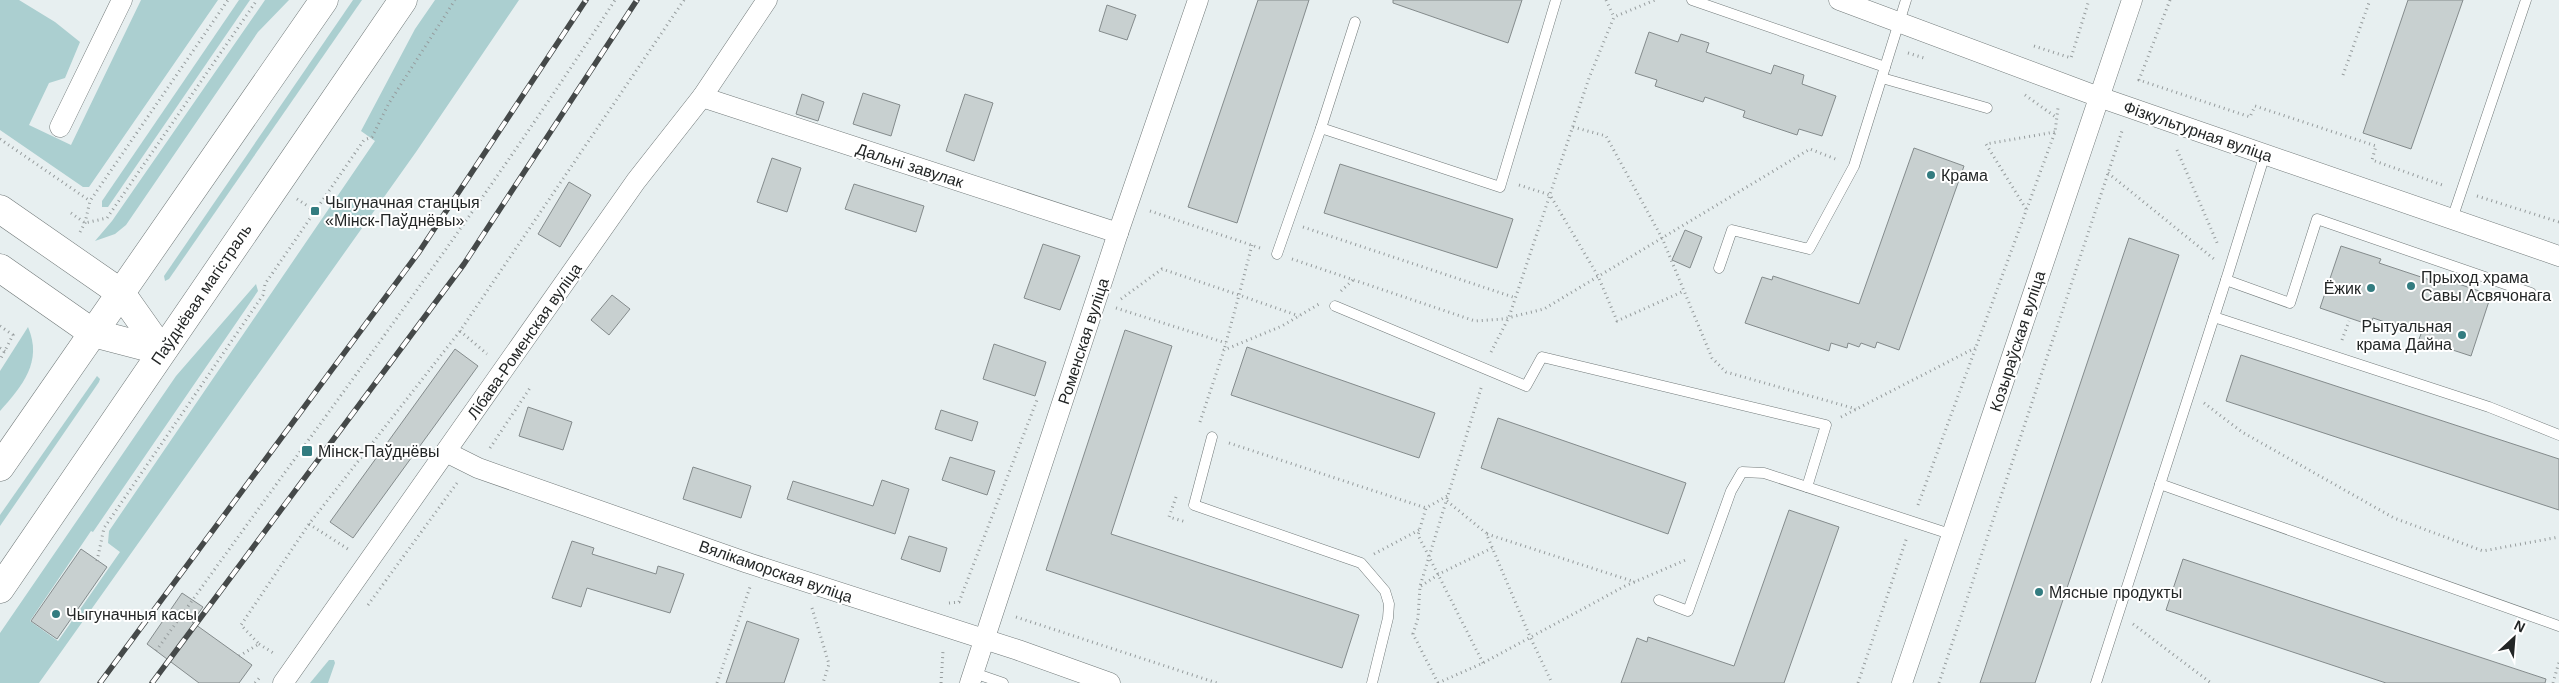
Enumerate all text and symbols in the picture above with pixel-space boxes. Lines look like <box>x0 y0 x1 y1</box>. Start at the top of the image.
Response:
street label: Фізкультурная вуліца <box>2121 98 2275 165</box>
street label: Дальні завулак <box>854 140 966 191</box>
place label: Крама <box>1941 167 1988 184</box>
marker: Крама <box>1925 169 1937 181</box>
place label: Чыгуначная станцыя «Мінск-Паўднёвы» <box>325 194 480 229</box>
marker: Чыгуначная станцыя «Мінск-Паўднёвы» <box>309 205 321 217</box>
street label: Паўднёвая магістраль <box>148 221 255 368</box>
street label: Лібава-Роменская вуліца <box>464 260 585 422</box>
street label: Козыраўская вуліца <box>1987 269 2048 414</box>
place label: Прыход храма Савы Асвячонага <box>2421 269 2551 304</box>
street label: Роменская вуліца <box>1055 276 1112 406</box>
place label: Ёжик <box>2324 280 2362 297</box>
marker: Прыход храма Савы Асвячонага <box>2405 280 2417 292</box>
marker: Ёжик <box>2365 282 2377 294</box>
place label: Рытуальная крама Дайна <box>2356 318 2452 353</box>
marker: Рытуальная крама Дайна <box>2456 329 2468 341</box>
place label: Мінск-Паўднёвы <box>318 443 440 460</box>
marker: Мінск-Паўднёвы <box>300 444 314 458</box>
street label: Вялікаморская вуліца <box>697 537 855 606</box>
place label: Мясные продукты <box>2049 584 2182 601</box>
marker: Мясные продукты <box>2033 586 2045 598</box>
place label: Чыгуначныя касы <box>66 606 197 623</box>
marker: Чыгуначныя касы <box>50 608 62 620</box>
north arrow <box>2489 613 2539 663</box>
text: N <box>2512 617 2528 636</box>

